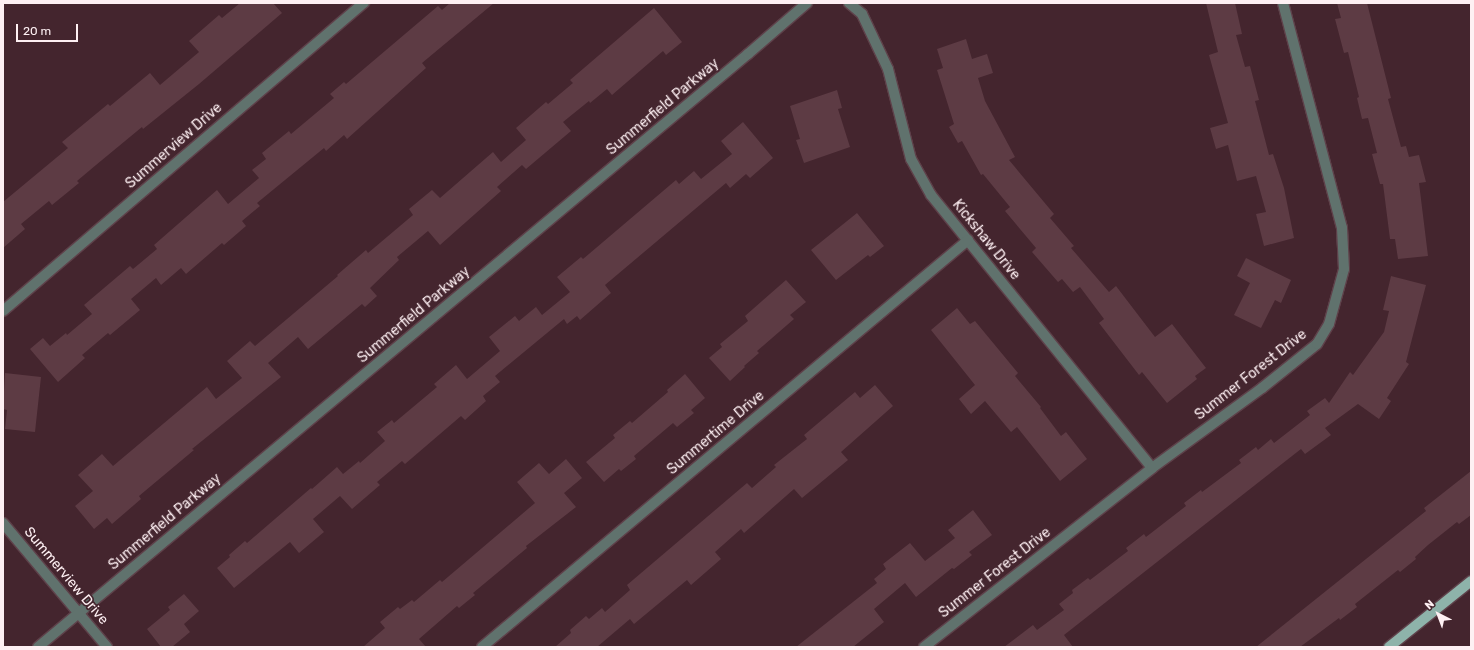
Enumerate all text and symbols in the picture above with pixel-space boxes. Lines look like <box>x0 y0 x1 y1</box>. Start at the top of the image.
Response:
scale bar <box>18 16 80 42</box>
text: 20 m <box>23 24 51 38</box>
street label: Summerfield Parkway <box>603 55 723 159</box>
street label: Summerview Drive <box>122 100 226 192</box>
street label: Kickshaw Drive <box>949 197 1023 283</box>
street label: Summerfield Parkway <box>354 263 474 367</box>
street label: Summer Forest Drive <box>1192 326 1310 424</box>
street label: Summertime Drive <box>664 388 768 478</box>
street label: Summerfield Parkway <box>105 470 225 574</box>
street label: Summerview Drive <box>20 524 112 628</box>
street label: Summer Forest Drive <box>936 524 1054 622</box>
north arrow <box>1418 594 1458 634</box>
text: N <box>1422 597 1437 612</box>

